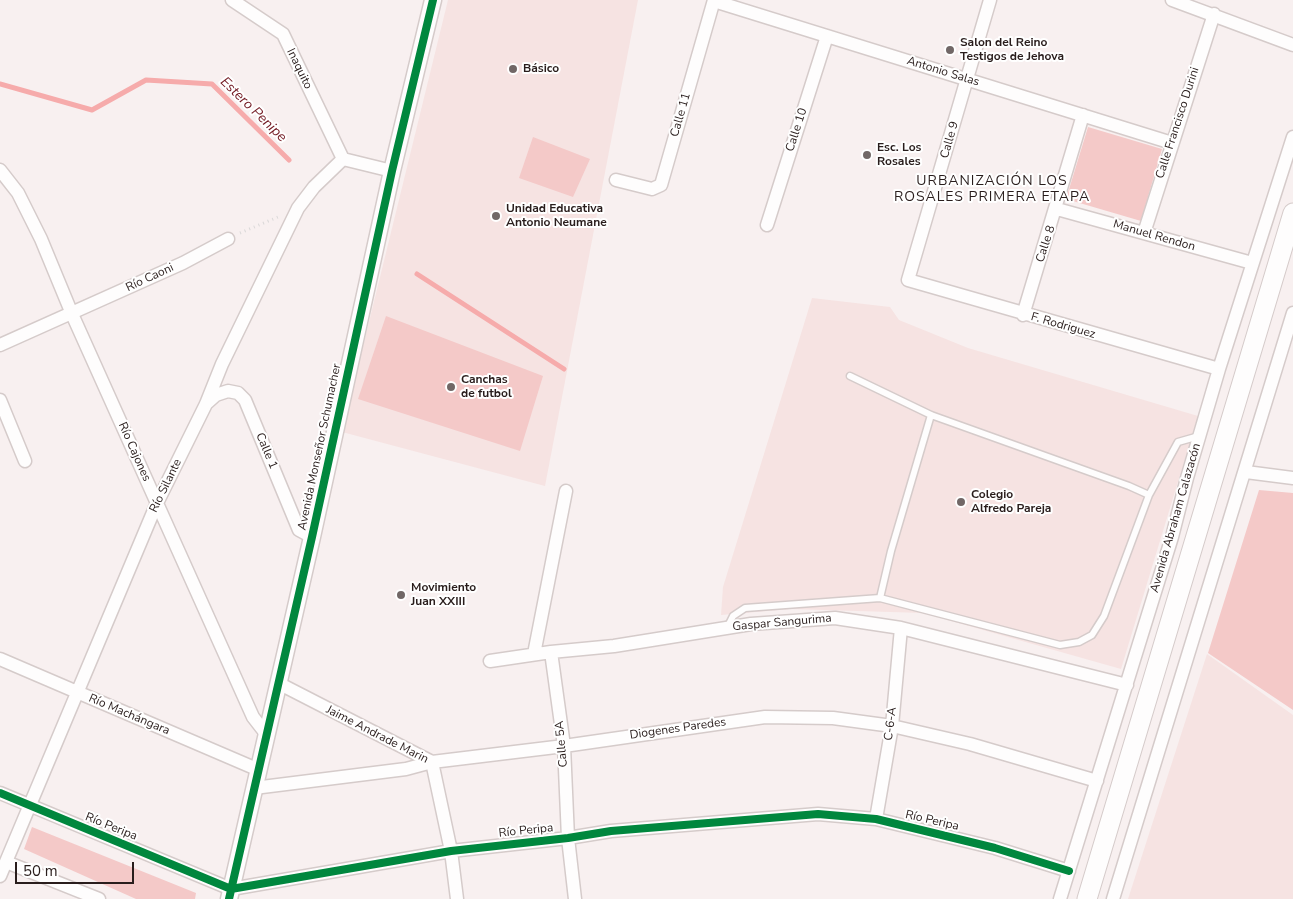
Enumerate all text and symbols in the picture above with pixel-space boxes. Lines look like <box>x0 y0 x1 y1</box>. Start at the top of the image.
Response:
place label: Salon del Reino Testigos de Jehova <box>960 36 1064 64</box>
marker: Salon del Reino Testigos de Jehova <box>944 44 956 56</box>
street label: Inaquito <box>283 46 315 92</box>
street label: Antonio Salas <box>905 54 981 90</box>
place label: Básico <box>523 62 559 76</box>
marker: Básico <box>507 63 519 75</box>
street label: Calle Francisco Durini <box>1153 66 1203 180</box>
water label: Estero Penipe <box>216 74 290 146</box>
street label: Calle 11 <box>668 91 694 139</box>
street label: Calle 10 <box>783 106 811 154</box>
street label: Calle 9 <box>938 120 962 160</box>
place label: Esc. Los Rosales <box>877 141 921 169</box>
marker: Esc. Los Rosales <box>861 149 873 161</box>
district label: URBANIZACIÓN LOS ROSALES PRIMERA ETAPA <box>891 174 1093 206</box>
place label: Unidad Educativa Antonio Neumane <box>506 202 607 230</box>
marker: Unidad Educativa Antonio Neumane <box>490 210 502 222</box>
street label: Manuel Rendon <box>1111 217 1197 255</box>
street label: Calle 8 <box>1033 224 1059 264</box>
street label: Río Caoni <box>124 261 176 295</box>
street label: F. Rodriguez <box>1029 310 1097 342</box>
street label: Avenida Monseñor Schumacher <box>295 362 345 532</box>
place label: Canchas de futbol <box>461 373 512 401</box>
marker: Canchas de futbol <box>445 381 457 393</box>
street label: Río Cajones <box>115 420 153 484</box>
street label: Calle 1 <box>252 431 280 471</box>
street label: Avenida Abraham Calazacón <box>1148 442 1204 594</box>
street label: Río Silante <box>147 457 185 515</box>
place label: Colegio Alfredo Pareja <box>971 488 1051 516</box>
marker: Colegio Alfredo Pareja <box>955 496 967 508</box>
place label: Movimiento Juan XXIII <box>411 581 476 609</box>
marker: Movimiento Juan XXIII <box>395 589 407 601</box>
street label: Gaspar Sangurima <box>732 611 832 635</box>
street label: Río Machángara <box>86 691 172 739</box>
street label: Jaime Andrade Marin <box>323 703 431 767</box>
street label: C-6-A <box>882 706 900 742</box>
street label: Diogenes Paredes <box>629 715 727 743</box>
street label: Calle 5A <box>553 720 571 768</box>
street label: Río Peripa <box>904 808 960 834</box>
street label: Río Peripa <box>83 810 139 844</box>
street label: Río Peripa <box>498 821 554 841</box>
scale bar <box>18 852 136 884</box>
text: 50 m <box>23 861 58 881</box>

